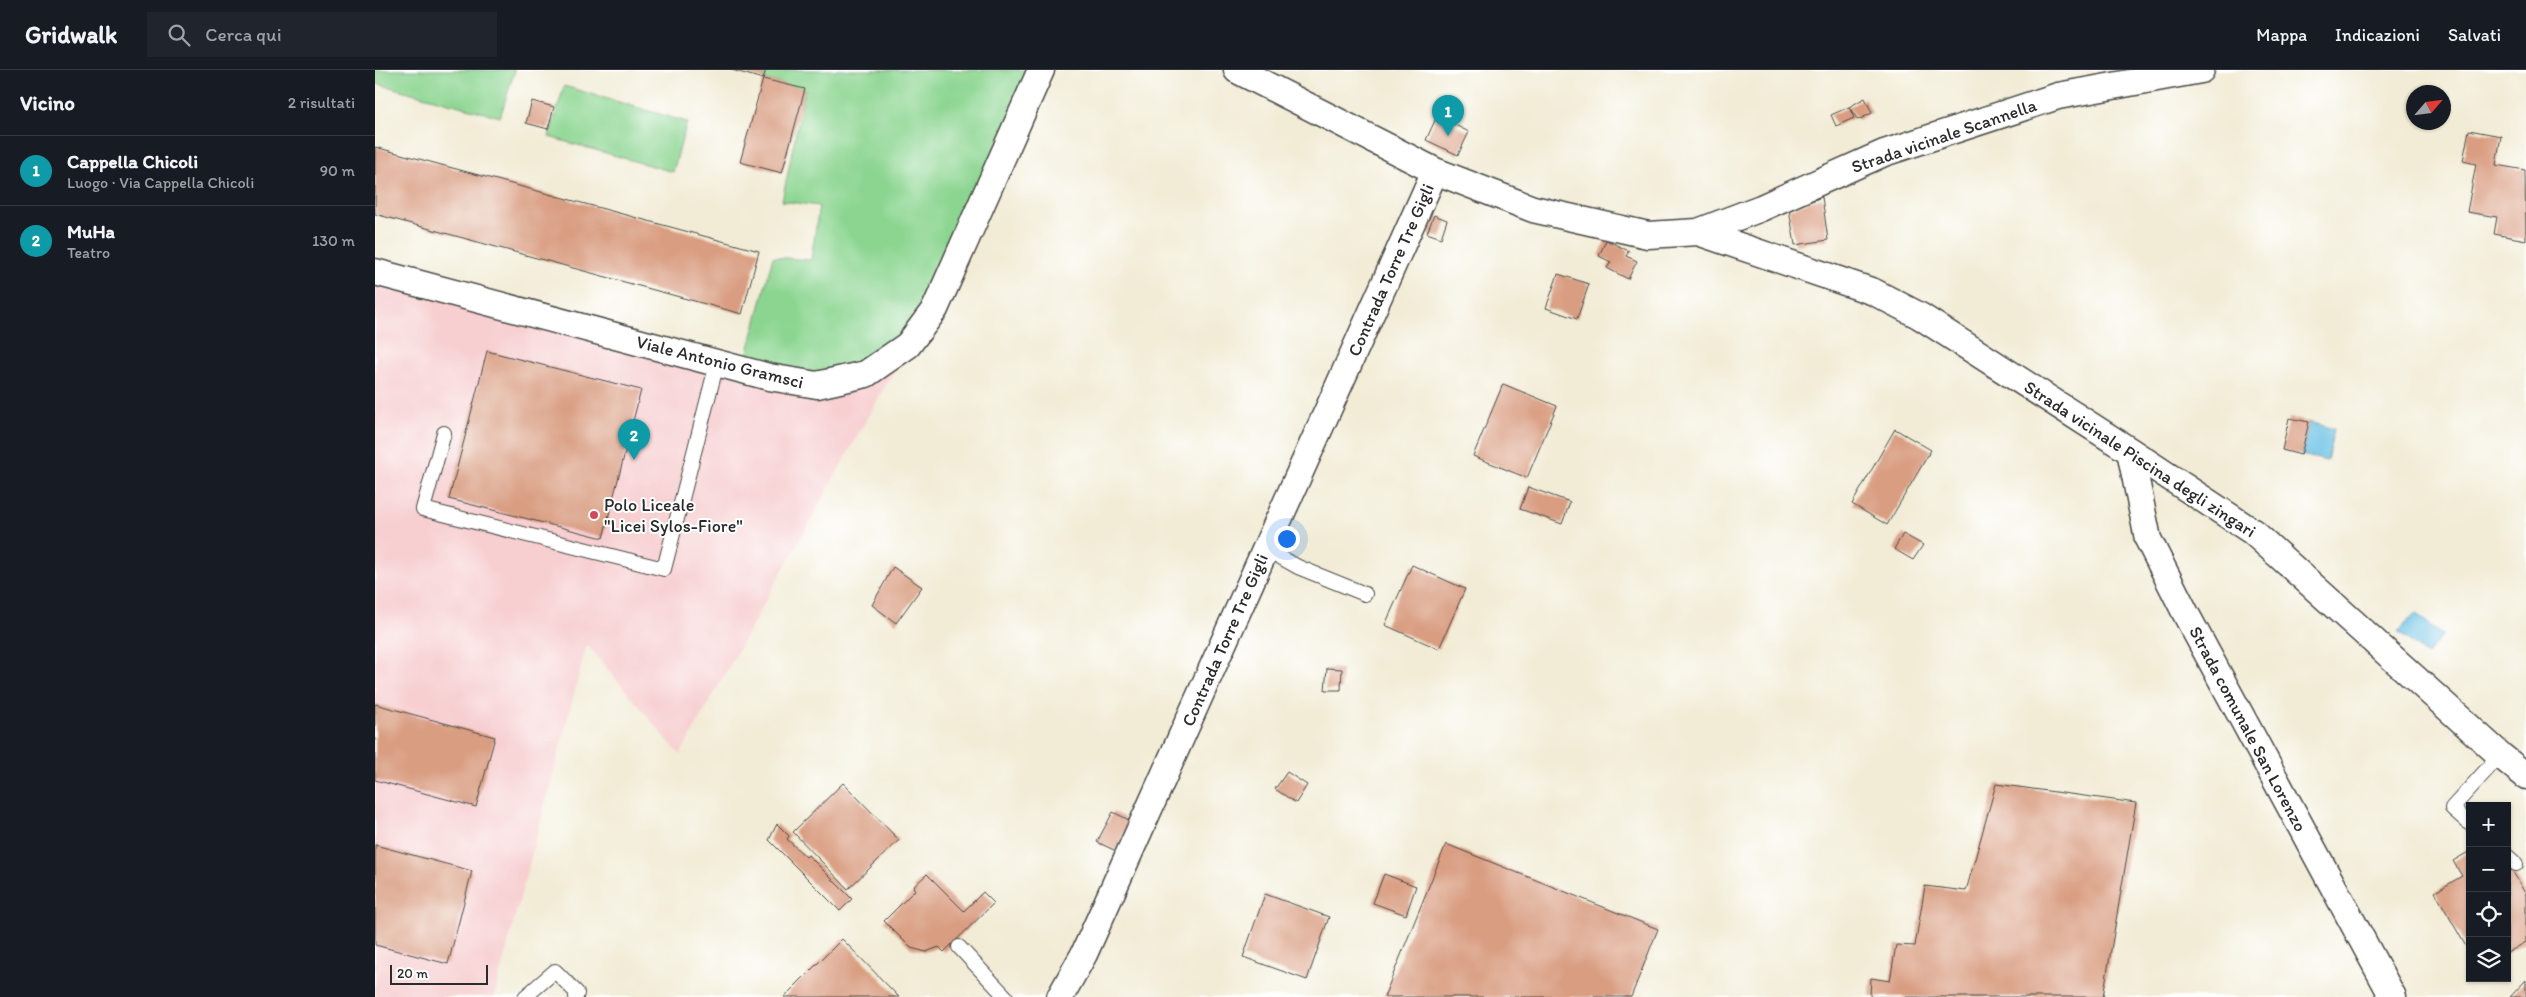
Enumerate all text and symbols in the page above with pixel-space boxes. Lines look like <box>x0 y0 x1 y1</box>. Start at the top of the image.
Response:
search box <box>147 12 497 57</box>
text: Gridwalk <box>25 20 117 49</box>
icon: search <box>165 21 193 49</box>
text: Cerca qui <box>205 23 282 46</box>
text: Mappa <box>2256 24 2307 46</box>
text: Indicazioni <box>2335 24 2420 46</box>
text: Salvati <box>2448 24 2501 46</box>
north arrow <box>2406 85 2451 130</box>
text: Vicino <box>20 90 75 115</box>
text: 2 risultati <box>288 93 355 112</box>
street label: Strada vicinale Scannella <box>1848 94 2040 178</box>
pin: 1 <box>1432 95 1464 136</box>
text: Cappella Chicoli <box>67 150 198 173</box>
text: 1 <box>32 161 40 180</box>
text: 90 m <box>320 161 355 180</box>
text: Luogo · Via Cappella Chicoli <box>67 173 254 192</box>
street label: Contrada Torre Tre Gigli <box>1343 180 1439 360</box>
text: MuHa <box>67 220 115 243</box>
text: 2 <box>32 231 40 250</box>
text: 130 m <box>312 231 355 250</box>
text: Teatro <box>67 243 110 262</box>
street label: Viale Antonio Gramsci <box>634 331 806 393</box>
street label: Strada vicinale Piscina degli zingari <box>2020 376 2260 542</box>
pin: 2 <box>618 419 650 460</box>
place label: Polo Liceale "Licei Sylos-Fiore" <box>604 494 743 537</box>
marker: Polo Liceale "Licei Sylos-Fiore" <box>588 509 600 521</box>
your location <box>1274 526 1300 552</box>
street label: Contrada Torre Tre Gigli <box>1177 550 1273 730</box>
street label: Strada comunale San Lorenzo <box>2184 623 2312 835</box>
map controls <box>2466 802 2511 982</box>
button: + <box>2466 802 2511 847</box>
button: − <box>2466 847 2511 892</box>
button: locate <box>2466 892 2511 937</box>
button: layers <box>2466 937 2511 982</box>
scale bar <box>390 962 487 985</box>
text: 20 m <box>397 965 428 982</box>

